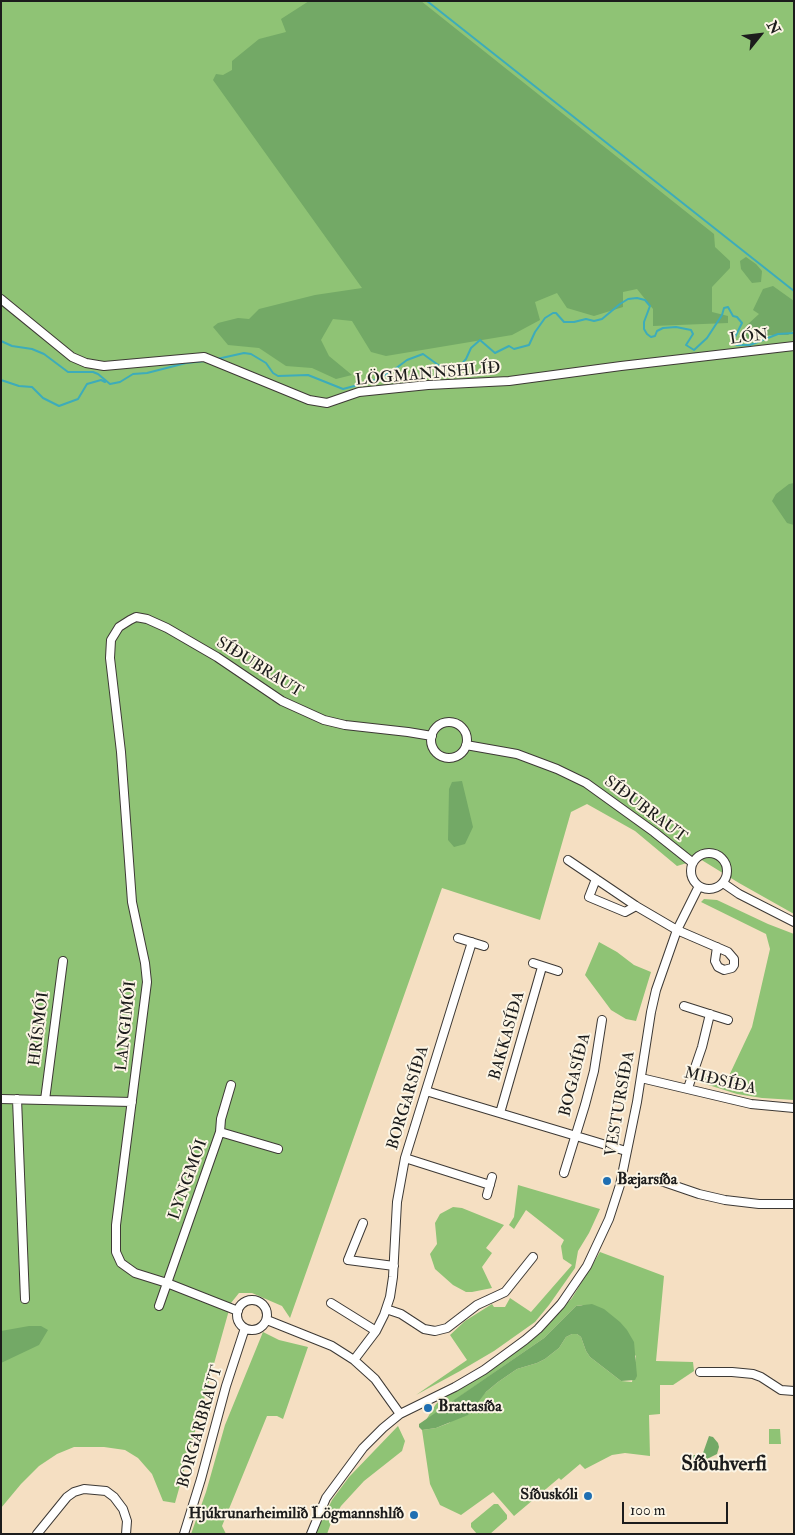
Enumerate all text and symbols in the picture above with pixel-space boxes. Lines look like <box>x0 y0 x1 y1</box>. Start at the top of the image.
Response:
north arrow <box>735 10 785 60</box>
text: N <box>763 18 784 37</box>
street label: LÓN <box>729 326 769 350</box>
street label: LÖGMANNSHLÍÐ <box>355 359 501 391</box>
street label: SÍÐUBRAUT <box>212 634 306 702</box>
street label: SÍÐUBRAUT <box>600 773 690 847</box>
street label: LANGIMÓI <box>113 980 141 1072</box>
street label: BAKKASÍÐA <box>486 989 530 1083</box>
street label: HRÍSMÓI <box>26 991 54 1067</box>
street label: BOGASÍÐA <box>556 1031 596 1119</box>
street label: BORGARSÍÐA <box>384 1044 434 1152</box>
street label: VESTURSÍÐA <box>602 1050 640 1158</box>
street label: MIÐSÍÐA <box>682 1064 758 1100</box>
street label: LYNGMÓI <box>166 1137 212 1223</box>
place label: Bæjarsíða <box>617 1171 677 1191</box>
marker: Bæjarsíða <box>601 1175 613 1187</box>
street label: BORGARBRAUT <box>174 1364 228 1490</box>
place label: Brattasíða <box>438 1398 502 1418</box>
marker: Brattasíða <box>422 1402 434 1414</box>
district label: Síðuhverfi <box>681 1452 767 1478</box>
place label: Síðuskóli <box>520 1486 578 1506</box>
marker: Síðuskóli <box>582 1490 594 1502</box>
scale bar <box>625 1492 731 1524</box>
text: 100 m <box>630 1501 665 1520</box>
place label: Hjúkrunarheimilið Lögmannshlíð <box>189 1505 404 1525</box>
marker: Hjúkrunarheimilið Lögmannshlíð <box>408 1509 420 1521</box>

